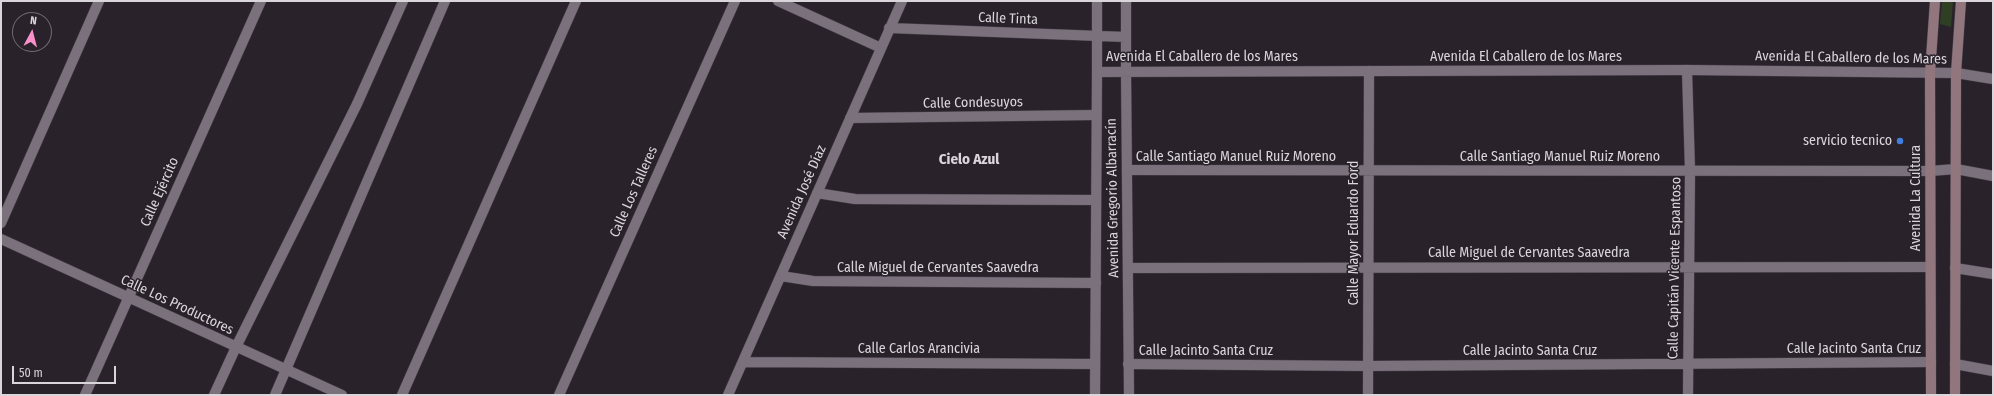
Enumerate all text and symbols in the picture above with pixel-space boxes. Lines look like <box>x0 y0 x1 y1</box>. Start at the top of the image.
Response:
street label: Calle Tinta <box>978 10 1038 28</box>
north arrow <box>12 12 52 52</box>
text: N <box>29 14 37 27</box>
street label: Avenida El Caballero de los Mares <box>1755 48 1947 68</box>
street label: Avenida El Caballero de los Mares <box>1106 49 1298 65</box>
street label: Avenida El Caballero de los Mares <box>1430 49 1622 65</box>
street label: Calle Condesuyos <box>923 94 1023 112</box>
street label: Avenida Gregorio Albarracín <box>1103 118 1123 278</box>
place label: servicio tecnico <box>1803 133 1892 149</box>
marker: servicio tecnico <box>1895 136 1905 146</box>
street label: Avenida José Díaz <box>774 143 830 241</box>
street label: Calle Los Talleres <box>606 144 662 240</box>
street label: Avenida La Cultura <box>1908 145 1924 251</box>
street label: Calle Santiago Manuel Ruiz Moreno <box>1136 149 1336 165</box>
street label: Calle Santiago Manuel Ruiz Moreno <box>1460 149 1660 165</box>
district label: Cielo Azul <box>939 151 999 169</box>
street label: Calle Ejército <box>137 155 183 229</box>
street label: Calle Mayor Eduardo Ford <box>1346 160 1362 306</box>
street label: Calle Capitán Vicente Espantoso <box>1665 177 1685 359</box>
street label: Calle Miguel de Cervantes Saavedra <box>1428 245 1630 261</box>
street label: Calle Miguel de Cervantes Saavedra <box>837 260 1039 276</box>
street label: Calle Los Productores <box>118 271 236 339</box>
street label: Calle Carlos Arancivia <box>858 341 980 357</box>
street label: Calle Jacinto Santa Cruz <box>1787 341 1921 357</box>
street label: Calle Jacinto Santa Cruz <box>1139 343 1273 359</box>
street label: Calle Jacinto Santa Cruz <box>1463 343 1597 359</box>
scale bar <box>14 358 118 384</box>
text: 50 m <box>19 366 43 380</box>

